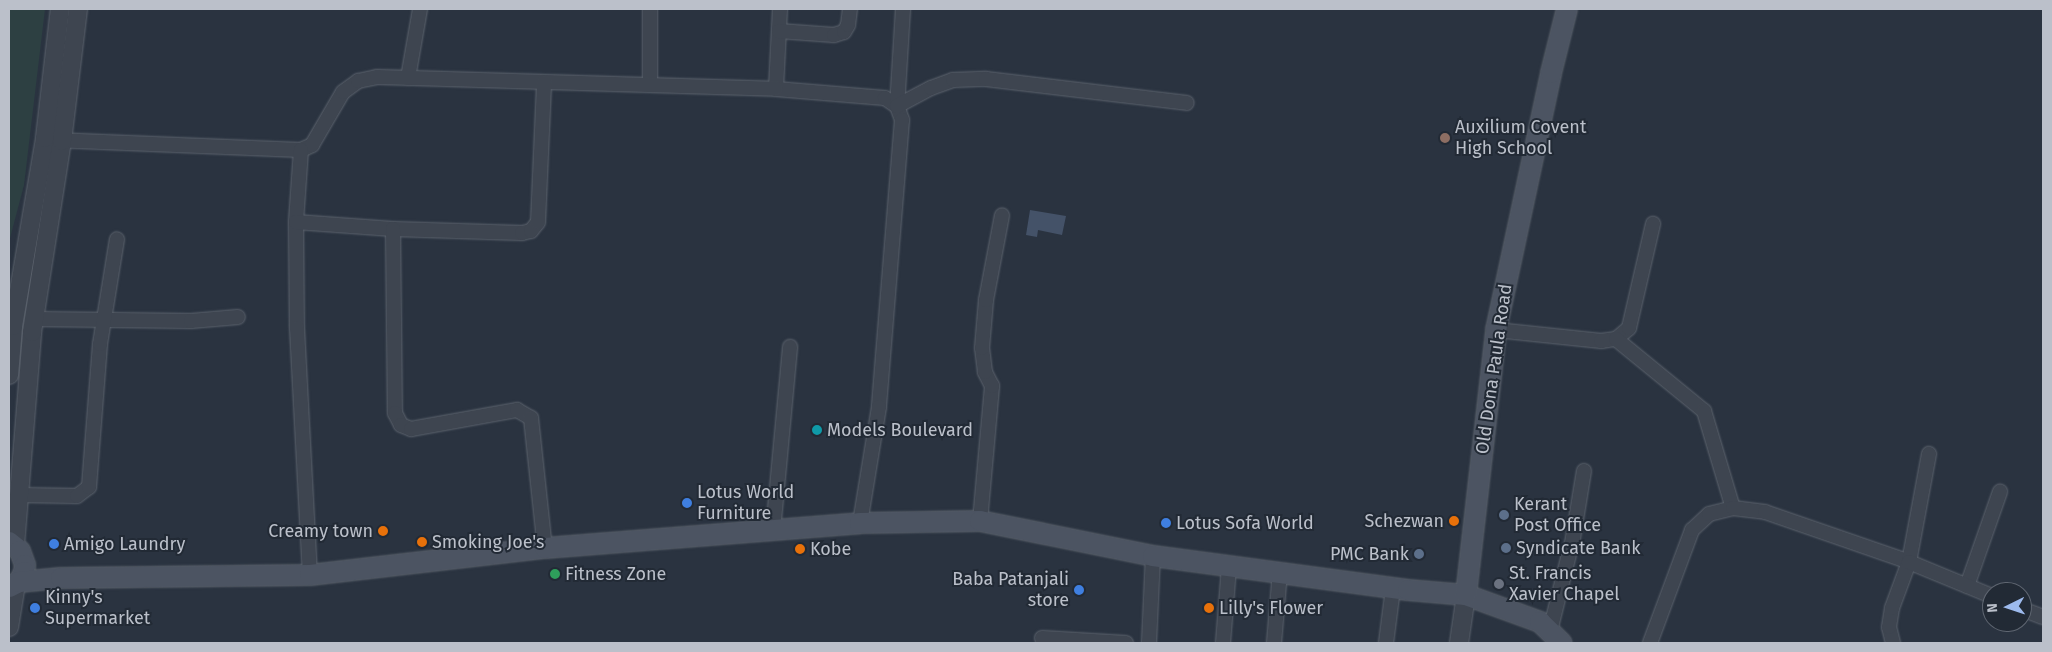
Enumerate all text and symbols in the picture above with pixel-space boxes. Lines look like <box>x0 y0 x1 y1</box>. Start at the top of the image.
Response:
place label: Auxilium Covent High School <box>1455 117 1586 160</box>
marker: Auxilium Covent High School <box>1439 132 1451 144</box>
street label: Old Dona Paula Road <box>1471 283 1517 455</box>
place label: Models Boulevard <box>827 419 973 441</box>
marker: Models Boulevard <box>811 424 823 436</box>
place label: Lotus World Furniture <box>697 482 794 524</box>
place label: Kerant Post Office <box>1514 494 1601 536</box>
marker: Lotus World Furniture <box>681 497 693 509</box>
marker: Kerant Post Office <box>1498 509 1510 521</box>
place label: Schezwan <box>1364 510 1444 532</box>
place label: Lotus Sofa World <box>1176 512 1314 534</box>
marker: Schezwan <box>1448 515 1460 527</box>
marker: Lotus Sofa World <box>1160 517 1172 529</box>
place label: Creamy town <box>268 520 373 542</box>
marker: Creamy town <box>377 525 389 537</box>
place label: Smoking Joe's <box>432 531 545 553</box>
place label: Amigo Laundry <box>64 533 185 555</box>
marker: Smoking Joe's <box>416 536 428 548</box>
place label: Syndicate Bank <box>1516 537 1640 559</box>
marker: Amigo Laundry <box>48 538 60 550</box>
place label: Kobe <box>810 538 851 560</box>
marker: Syndicate Bank <box>1500 542 1512 554</box>
marker: Kobe <box>794 543 806 555</box>
place label: PMC Bank <box>1330 543 1409 565</box>
marker: PMC Bank <box>1413 548 1425 560</box>
place label: Fitness Zone <box>565 563 666 585</box>
place label: St. Francis Xavier Chapel <box>1509 563 1620 606</box>
marker: Fitness Zone <box>549 568 561 580</box>
place label: Baba Patanjali store <box>952 569 1069 612</box>
marker: St. Francis Xavier Chapel <box>1493 578 1505 590</box>
north arrow <box>1982 582 2032 632</box>
marker: Baba Patanjali store <box>1073 584 1085 596</box>
place label: Kinny's Supermarket <box>45 587 150 630</box>
place label: Lilly's Flower <box>1219 597 1323 619</box>
marker: Kinny's Supermarket <box>29 602 41 614</box>
marker: Lilly's Flower <box>1203 602 1215 614</box>
text: N <box>1984 603 2001 613</box>

